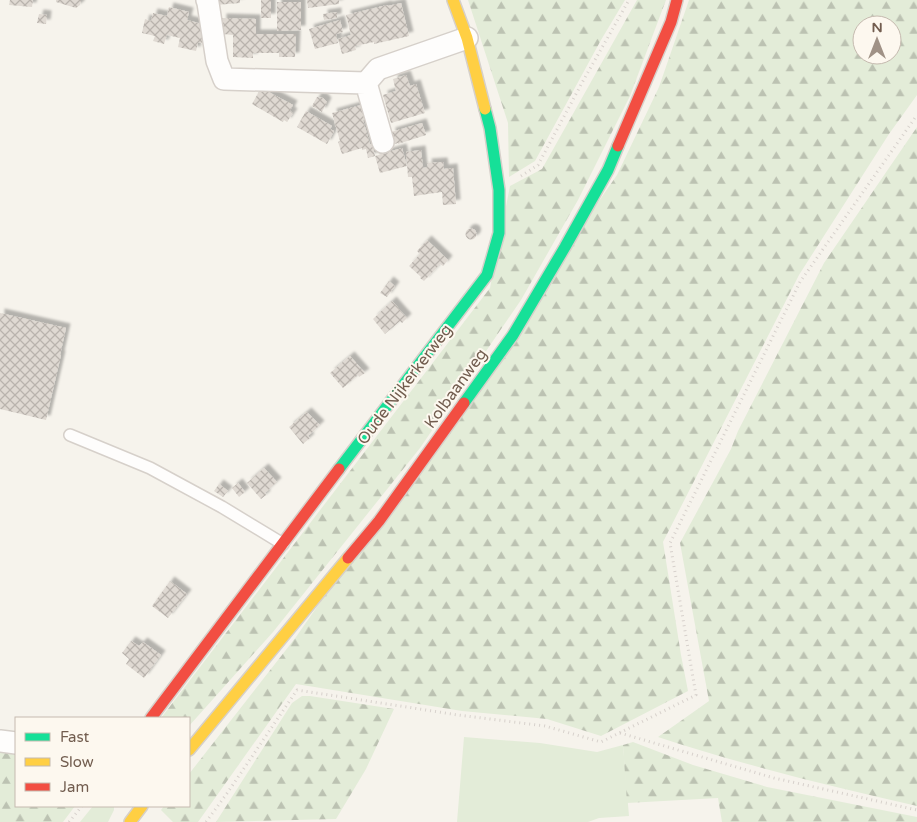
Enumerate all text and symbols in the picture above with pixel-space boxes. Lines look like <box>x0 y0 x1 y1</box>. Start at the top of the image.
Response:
north arrow <box>852 15 902 65</box>
text: N <box>871 19 883 36</box>
street label: Oude Nijkerkerweg <box>353 320 457 449</box>
street label: Kolbaanweg <box>420 345 491 432</box>
legend <box>15 717 190 807</box>
text: Fast <box>60 728 90 746</box>
text: Slow <box>60 753 94 771</box>
text: Jam <box>60 778 89 796</box>

